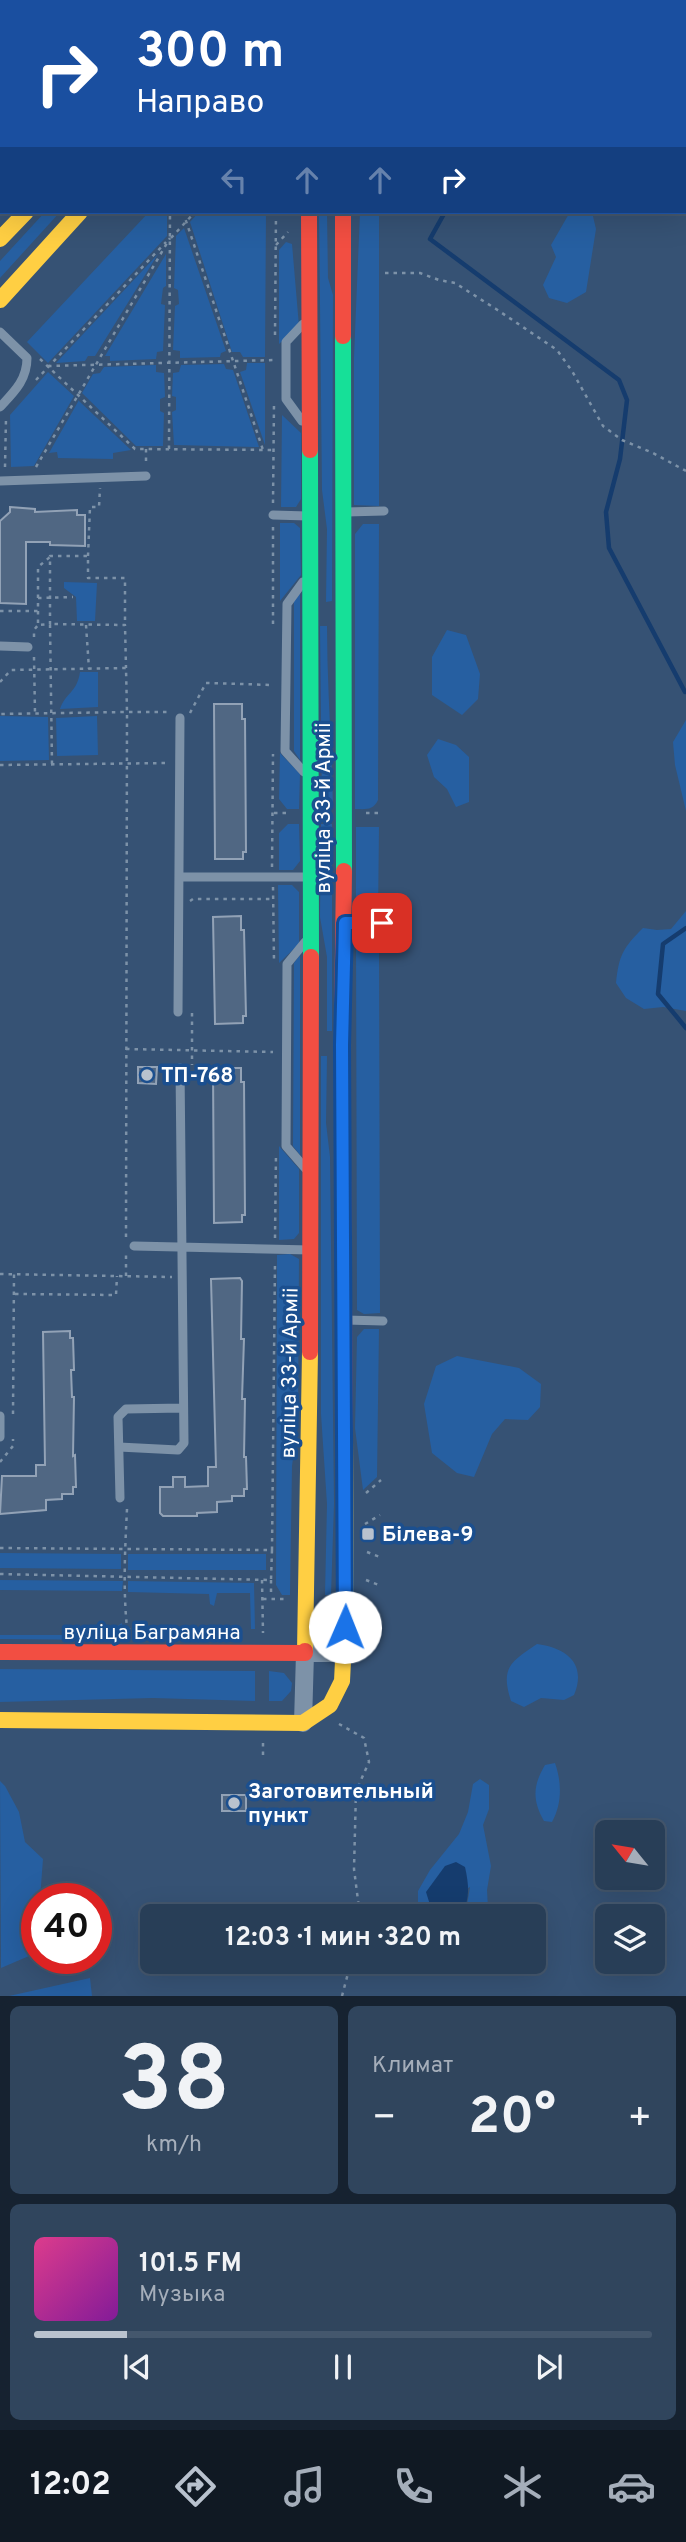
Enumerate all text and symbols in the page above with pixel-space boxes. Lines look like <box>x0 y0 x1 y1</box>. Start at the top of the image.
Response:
text: 300 m <box>136 23 284 85</box>
icon: right <box>21 28 112 119</box>
text: Направо <box>136 84 264 124</box>
icon: left <box>215 161 253 199</box>
icon: ahead <box>288 161 326 199</box>
icon: ahead <box>361 161 399 199</box>
icon: right <box>434 161 472 199</box>
street label: вуліца 33-й Арміі <box>311 722 338 894</box>
pin <box>352 893 412 953</box>
icon: arrive <box>363 904 401 942</box>
place label: ТП-768 <box>161 1063 234 1090</box>
marker: ТП-768 <box>139 1067 155 1083</box>
street label: вуліца 33-й Арміі <box>276 1287 305 1459</box>
place label: Білева-9 <box>382 1522 473 1549</box>
marker: Білева-9 <box>360 1526 376 1542</box>
position arrow <box>308 1590 382 1664</box>
street label: вуліца Баграмяна <box>64 1620 240 1647</box>
place label: Заготовительный пункт <box>248 1779 434 1830</box>
marker: Заготовительный пункт <box>226 1795 242 1811</box>
north arrow <box>595 1820 665 1890</box>
map controls <box>595 1820 665 1974</box>
speed limit sign: 40 <box>21 1883 112 1974</box>
button: layers <box>595 1904 665 1974</box>
text: 12:03 · 1 мин · 320 m <box>225 1922 461 1955</box>
text: 38 <box>118 2028 230 2143</box>
text: Климат <box>372 2052 453 2081</box>
text: 20° <box>468 2086 556 2152</box>
text: − <box>372 2095 397 2144</box>
text: + <box>627 2095 652 2144</box>
text: km/h <box>146 2131 202 2160</box>
text: 101.5 FM <box>139 2248 242 2281</box>
text: Музыка <box>139 2281 225 2310</box>
icon: previous <box>118 2348 156 2386</box>
icon: pause <box>324 2348 362 2386</box>
icon: next <box>530 2348 568 2386</box>
icon: directions <box>171 2462 220 2511</box>
icon: music <box>280 2462 329 2511</box>
icon: phone <box>389 2462 438 2511</box>
icon: climate <box>498 2462 547 2511</box>
icon: car <box>607 2462 656 2511</box>
text: 12:02 <box>30 2466 111 2506</box>

